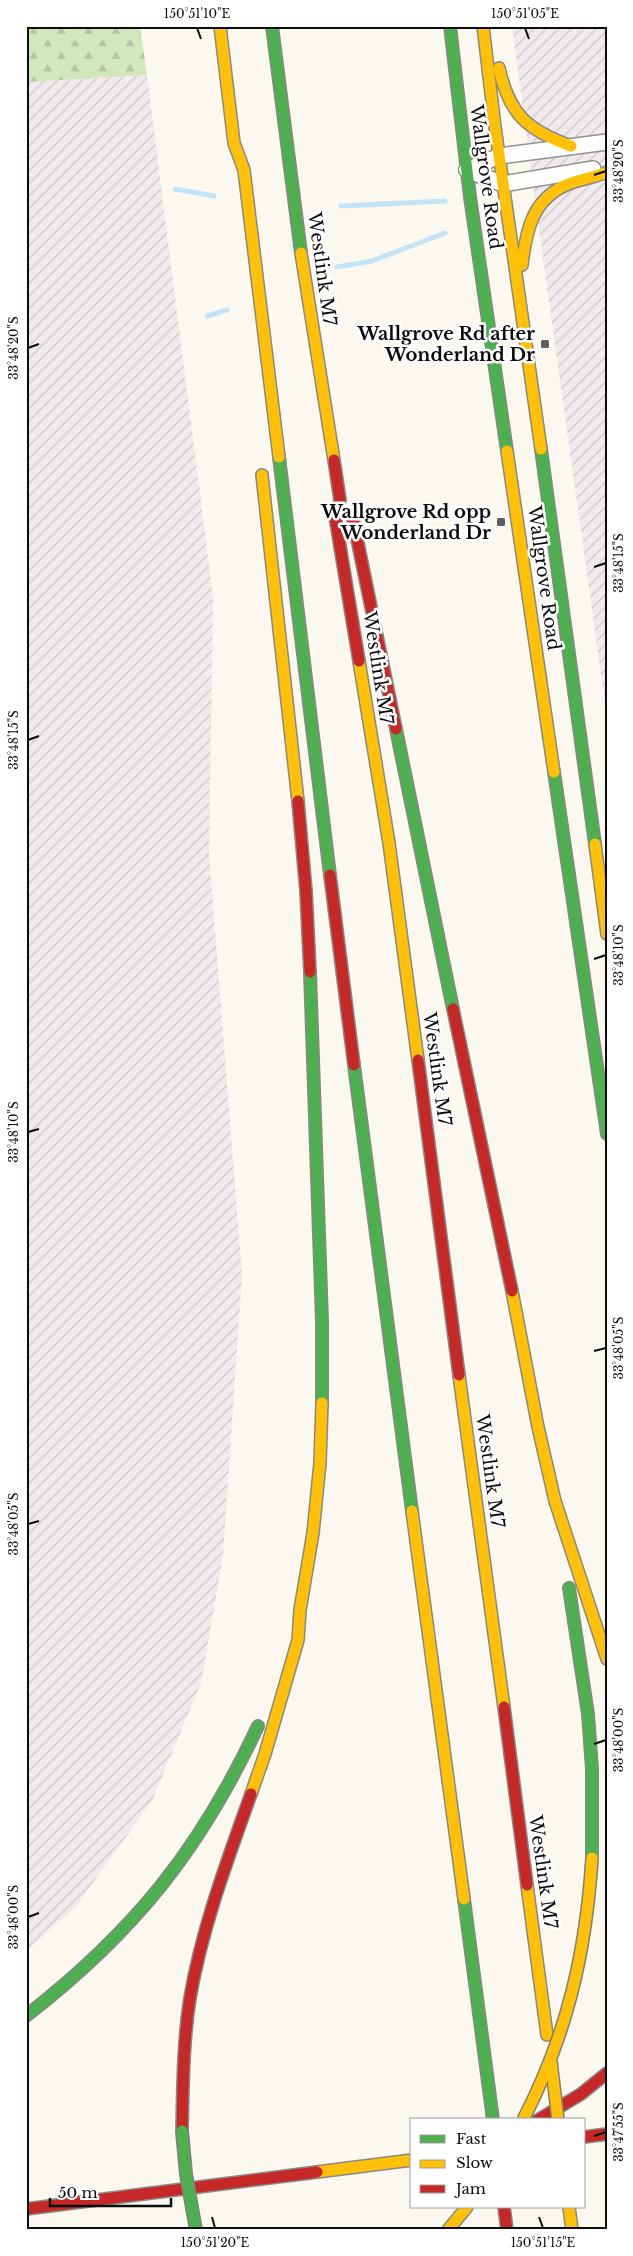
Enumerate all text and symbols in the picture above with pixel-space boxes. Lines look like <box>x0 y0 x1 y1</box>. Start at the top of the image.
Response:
text: 150°51'10"E <box>164 6 230 21</box>
text: 150°51'05"E <box>491 6 559 21</box>
street label: Wallgrove Road <box>465 102 507 251</box>
text: 33°48'20"S <box>611 139 626 203</box>
street label: Westlink M7 <box>303 210 341 328</box>
text: 33°48'20"S <box>6 316 21 380</box>
place label: Wallgrove Rd after Wonderland Dr <box>356 323 535 366</box>
marker: Wallgrove Rd after Wonderland Dr <box>539 338 551 350</box>
place label: Wallgrove Rd opp Wonderland Dr <box>320 501 491 544</box>
street label: Wallgrove Road <box>523 503 565 652</box>
marker: Wallgrove Rd opp Wonderland Dr <box>495 516 507 528</box>
text: 33°48'15"S <box>611 533 626 593</box>
street label: Westlink M7 <box>358 609 398 727</box>
text: 33°48'15"S <box>6 710 21 770</box>
text: 33°48'10"S <box>611 924 626 986</box>
street label: Westlink M7 <box>418 1010 456 1128</box>
text: 33°48'10"S <box>6 1101 21 1163</box>
text: 33°48'05"S <box>611 1316 626 1379</box>
street label: Westlink M7 <box>471 1412 509 1530</box>
text: 33°48'05"S <box>6 1492 21 1555</box>
text: 33°48'00"S <box>611 1707 626 1772</box>
street label: Westlink M7 <box>524 1813 562 1931</box>
text: 33°48'00"S <box>6 1884 21 1949</box>
text: 33°47'55"S <box>611 2102 626 2162</box>
legend <box>410 2118 586 2208</box>
text: Fast <box>456 2129 487 2148</box>
text: Slow <box>456 2153 493 2172</box>
scale bar <box>50 2176 171 2208</box>
text: Jam <box>454 2179 486 2198</box>
text: 50 m <box>58 2183 98 2202</box>
text: 150°51'20"E <box>181 2235 250 2250</box>
text: 150°51'15"E <box>511 2235 576 2250</box>

